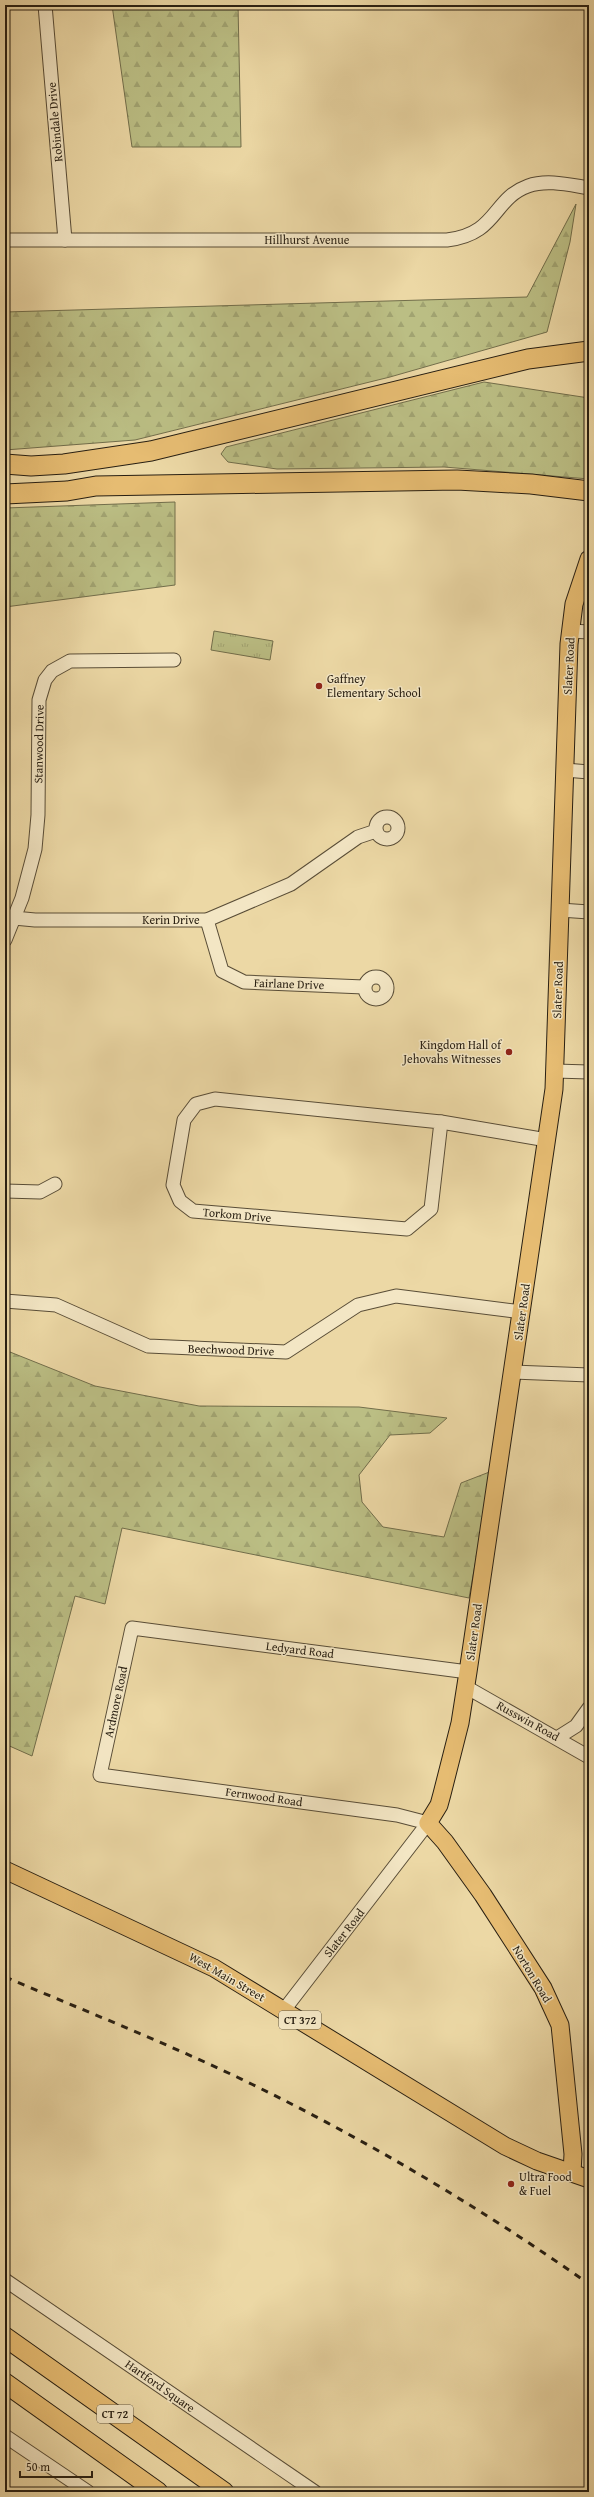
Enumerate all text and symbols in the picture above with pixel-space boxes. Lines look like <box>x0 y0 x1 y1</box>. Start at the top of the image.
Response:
street label: Robindale Drive <box>43 81 66 163</box>
street label: Hillhurst Avenue <box>265 231 350 248</box>
street label: Slater Road <box>559 636 579 695</box>
place label: Gaffney Elementary School <box>327 670 422 701</box>
marker: Gaffney Elementary School <box>314 681 324 691</box>
street label: Stanwood Drive <box>29 704 48 784</box>
street label: Kerin Drive <box>142 911 200 928</box>
street label: Slater Road <box>548 960 567 1019</box>
street label: Fairlane Drive <box>254 974 325 993</box>
place label: Kingdom Hall of Jehovahs Witnesses <box>401 1036 502 1067</box>
marker: Kingdom Hall of Jehovahs Witnesses <box>504 1047 514 1057</box>
street label: Torkom Drive <box>202 1203 272 1226</box>
street label: Slater Road <box>509 1282 534 1342</box>
street label: Beechwood Drive <box>187 1339 275 1360</box>
street label: Slater Road <box>461 1602 486 1662</box>
street label: Ledyard Road <box>265 1637 336 1662</box>
street label: Ardmore Road <box>100 1664 131 1739</box>
street label: Russwin Road <box>494 1696 563 1745</box>
street label: Fernwood Road <box>225 1783 304 1810</box>
street label: Slater Road <box>319 1904 368 1961</box>
street label: Norton Road <box>509 1942 556 2006</box>
street label: West Main Street <box>186 1948 269 2006</box>
road number: CT 372 <box>279 2011 321 2029</box>
place label: Ultra Food & Fuel <box>519 2168 572 2199</box>
marker: Ultra Food & Fuel <box>506 2179 516 2189</box>
street label: Hartford Square <box>122 2355 199 2416</box>
road number: CT 72 <box>97 2405 133 2423</box>
scale bar <box>20 2453 92 2479</box>
text: 50 m <box>26 2458 50 2475</box>

